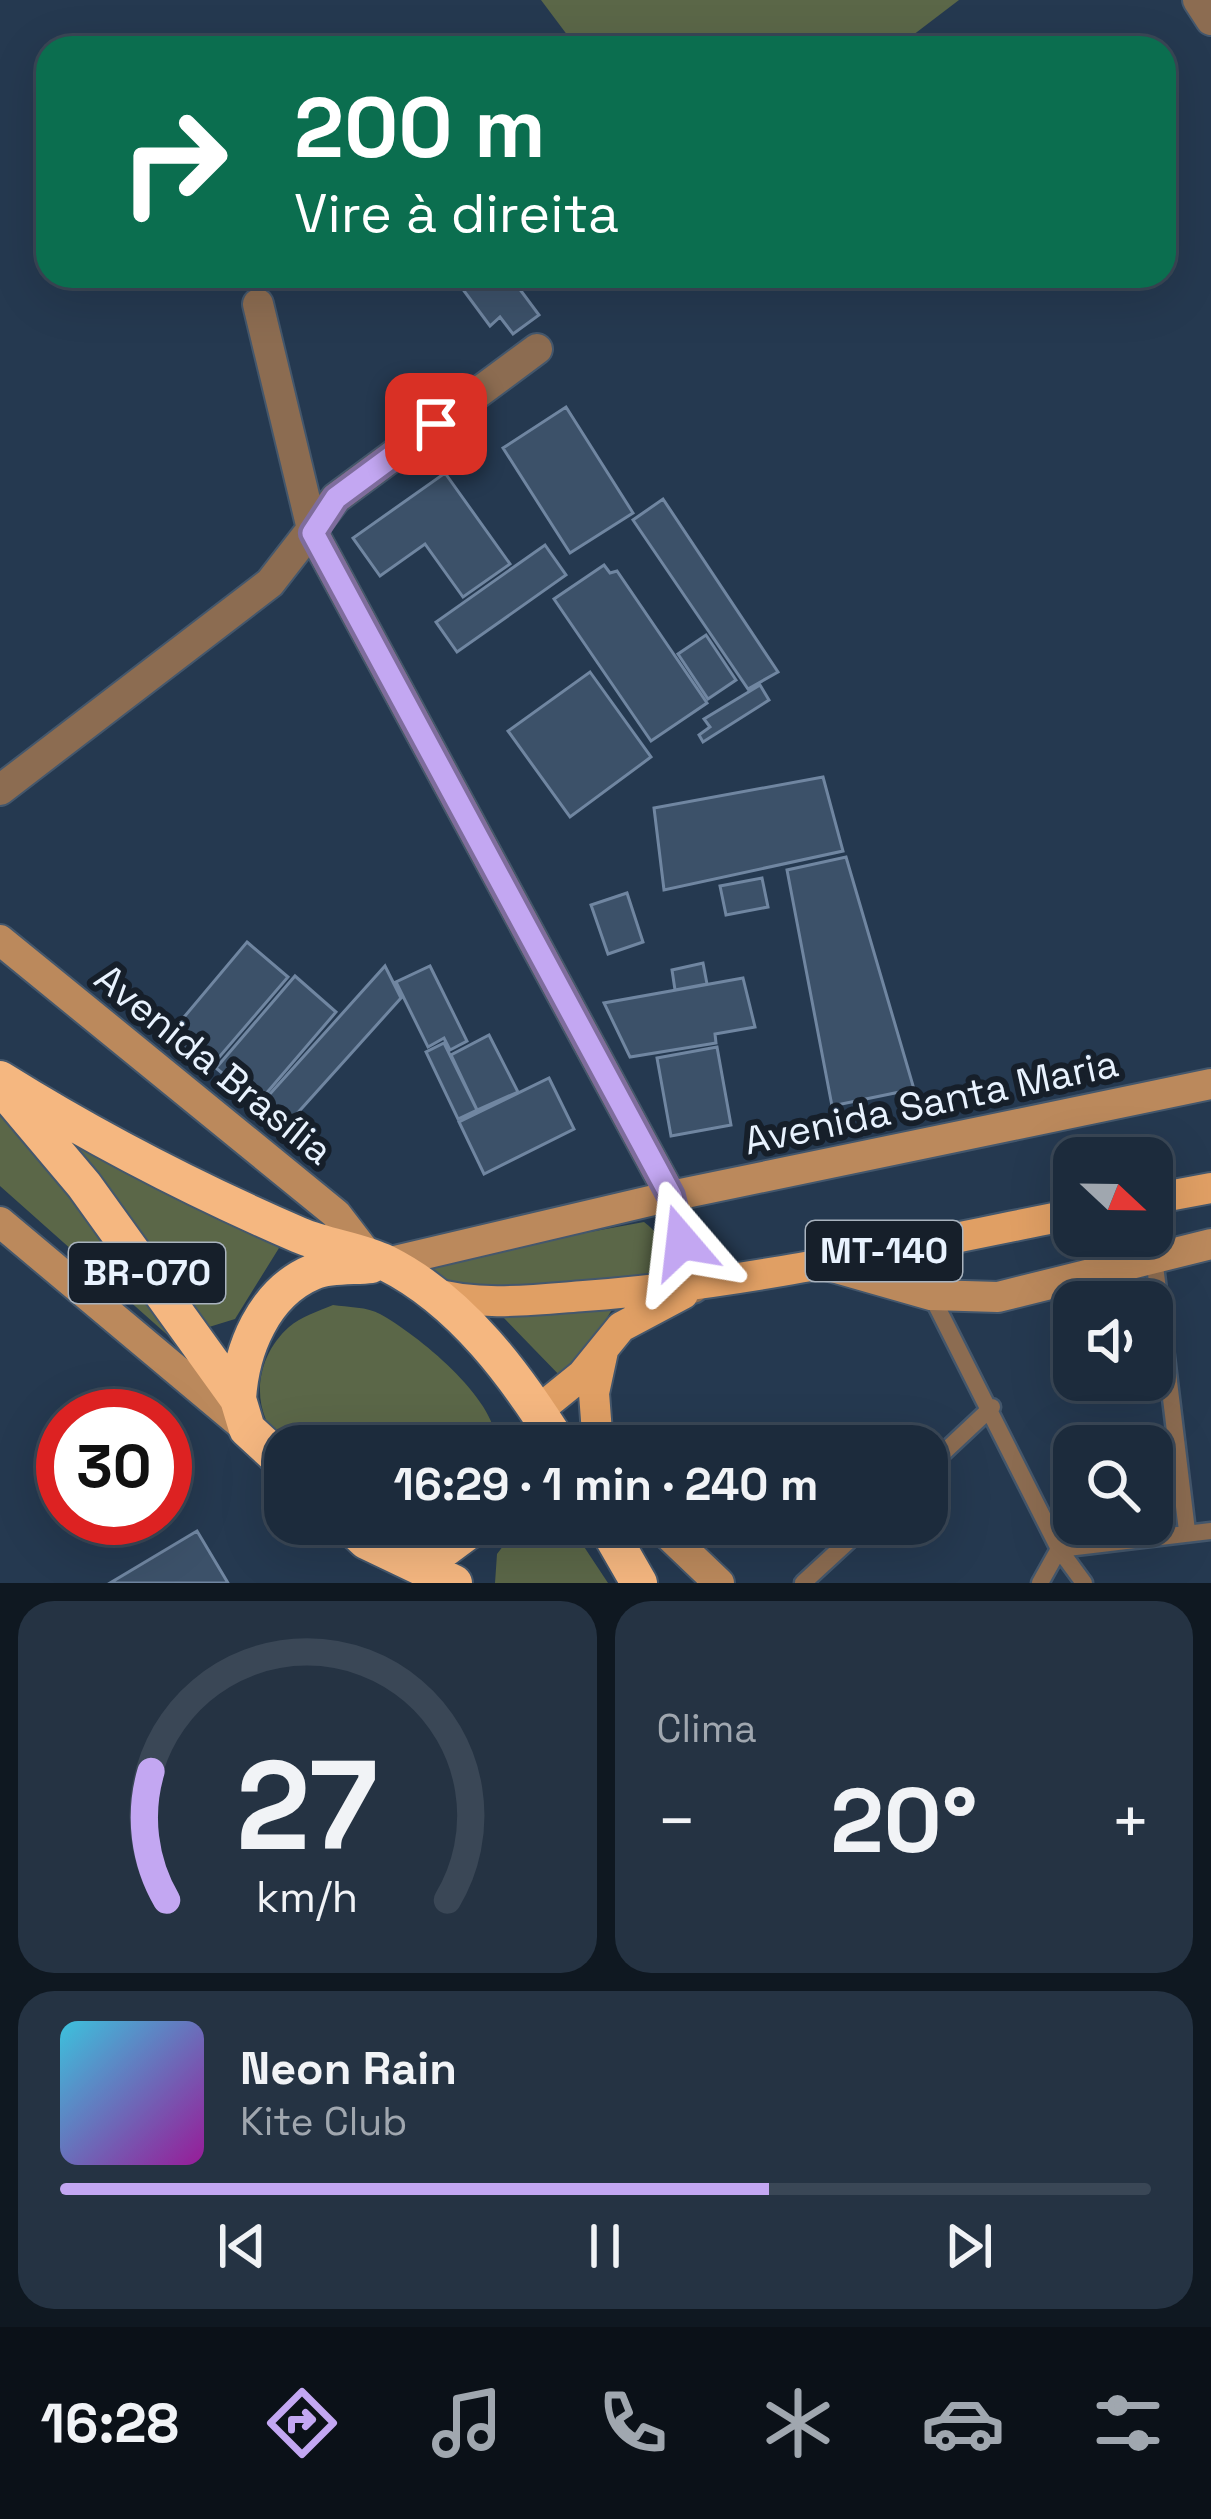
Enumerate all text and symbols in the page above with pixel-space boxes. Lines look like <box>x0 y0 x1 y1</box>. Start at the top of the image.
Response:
text: 200 m <box>294 74 546 182</box>
icon: right <box>96 84 252 240</box>
text: Vire à direita <box>294 179 619 248</box>
pin <box>385 373 487 475</box>
icon: arrive <box>403 391 469 457</box>
street label: Avenida Brasília <box>85 953 343 1175</box>
street label: Avenida Santa Maria <box>740 1038 1122 1166</box>
north arrow <box>1053 1137 1173 1257</box>
map controls <box>1053 1137 1173 1545</box>
position arrow <box>619 1179 745 1305</box>
road number: MT-140 <box>806 1221 962 1281</box>
road number: BR-070 <box>69 1243 225 1303</box>
button: sound <box>1053 1281 1173 1401</box>
speed limit sign: 30 <box>36 1389 192 1545</box>
button: search <box>1053 1425 1173 1545</box>
text: 16:29 · 1 min · 240 m <box>394 1456 818 1513</box>
text: Clima <box>657 1704 757 1753</box>
text: 27 <box>236 1726 378 1885</box>
text: 20° <box>830 1763 977 1878</box>
text: − <box>657 1779 697 1863</box>
text: + <box>1110 1779 1151 1863</box>
text: km/h <box>256 1870 358 1925</box>
text: Neon Rain <box>240 2040 457 2097</box>
text: Kite Club <box>240 2097 407 2146</box>
icon: previous <box>209 2213 275 2279</box>
icon: pause <box>572 2213 638 2279</box>
icon: next <box>936 2213 1002 2279</box>
icon: directions <box>260 2381 344 2465</box>
icon: music <box>425 2381 509 2465</box>
icon: phone <box>591 2381 675 2465</box>
icon: climate <box>756 2381 840 2465</box>
icon: car <box>921 2381 1005 2465</box>
icon: filters <box>1086 2381 1170 2465</box>
text: 16:28 <box>41 2389 179 2458</box>

